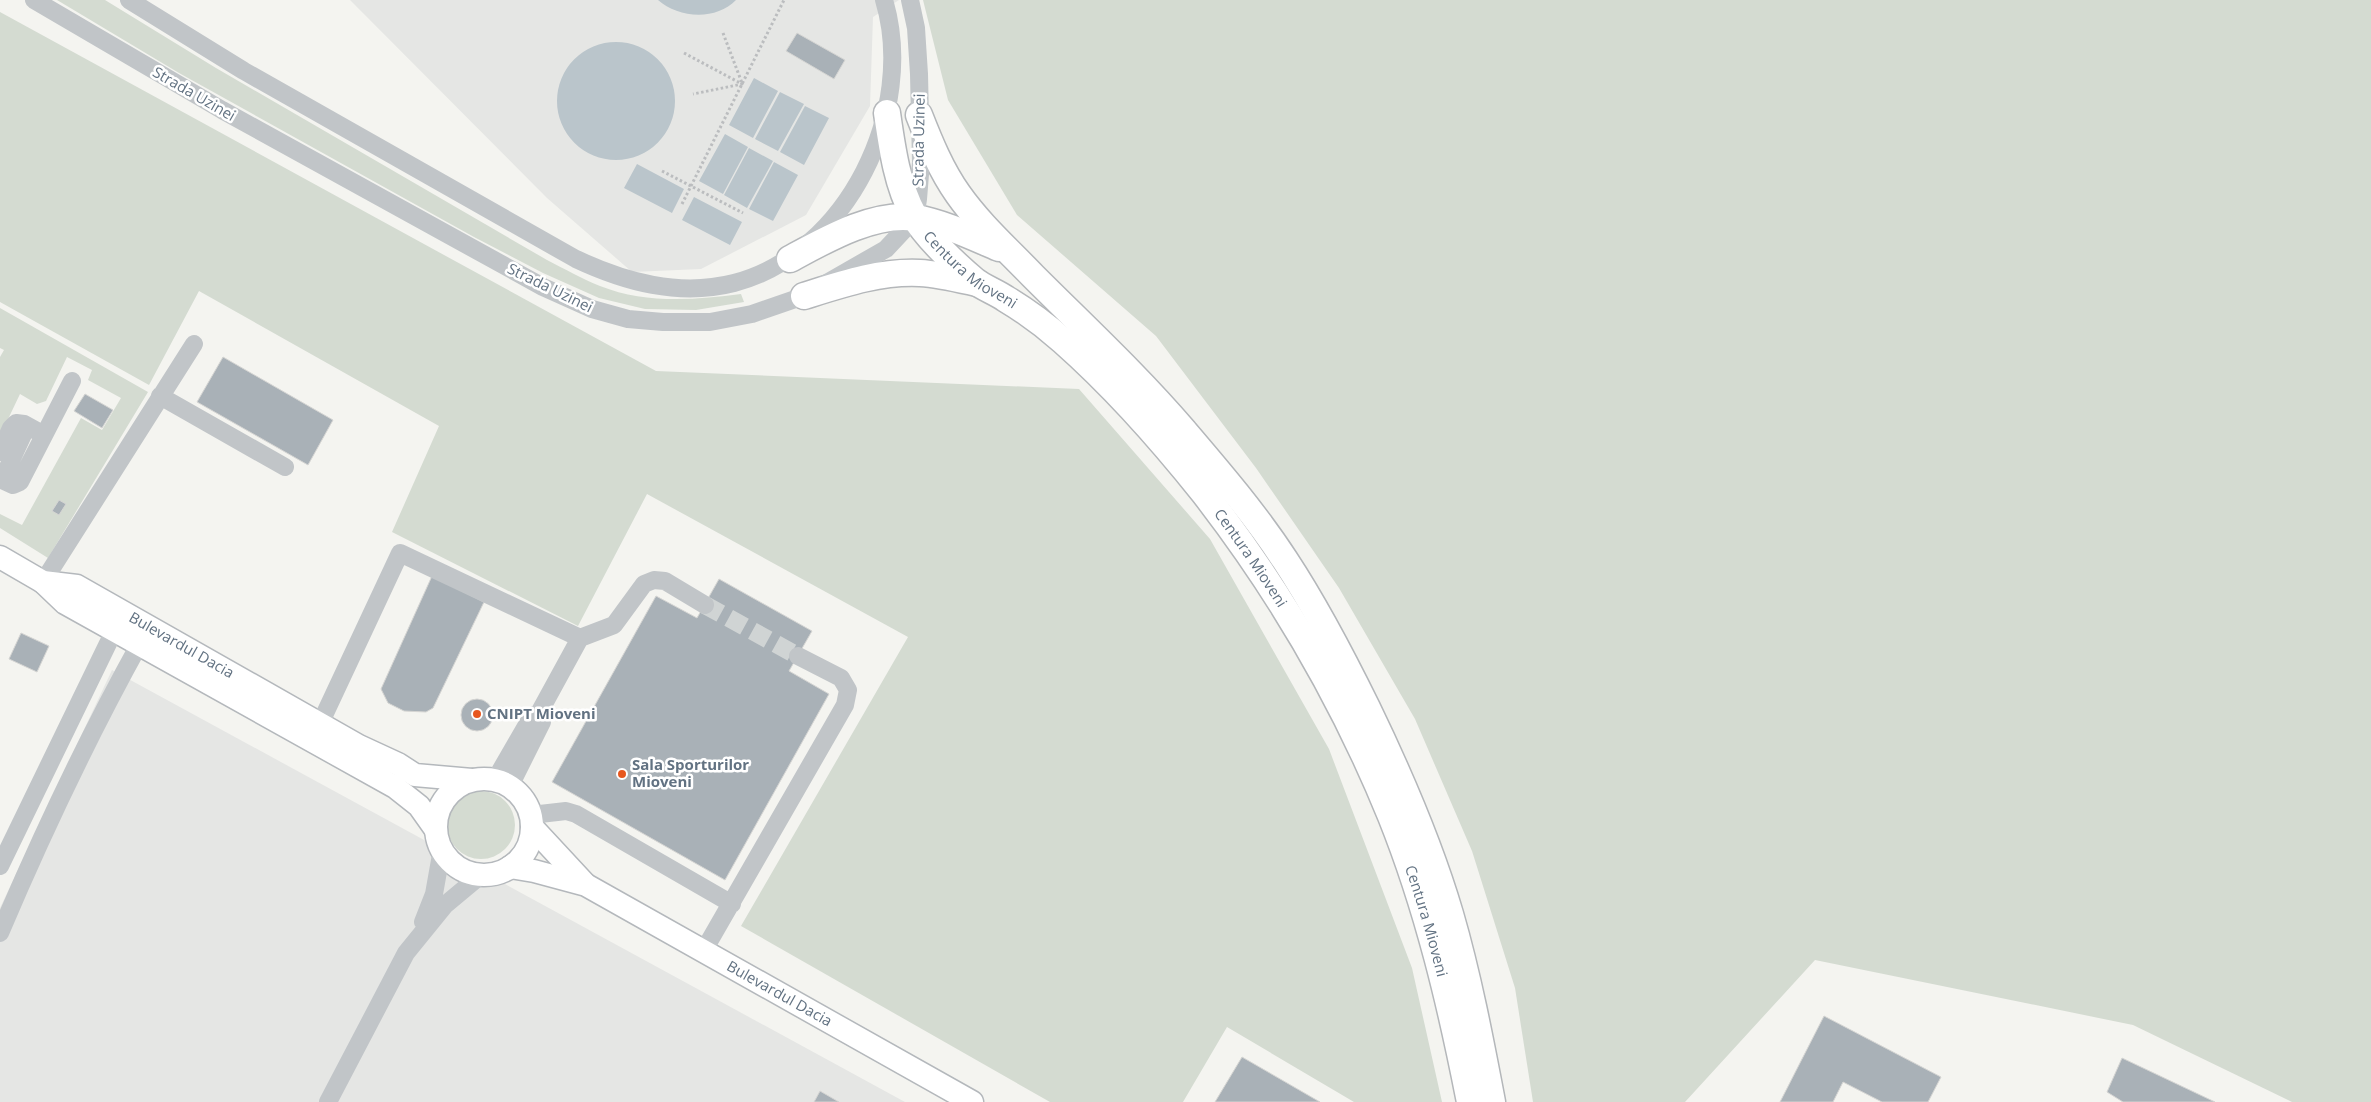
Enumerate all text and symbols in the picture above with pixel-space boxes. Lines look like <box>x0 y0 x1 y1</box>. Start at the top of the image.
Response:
street label: Strada Uzinei <box>149 61 240 125</box>
street label: Strada Uzinei <box>907 94 929 186</box>
street label: Centura Mioveni <box>919 226 1021 313</box>
street label: Strada Uzinei <box>504 258 596 316</box>
street label: Centura Mioveni <box>1210 504 1292 611</box>
street label: Bulevardul Dacia <box>126 607 238 682</box>
place label: CNIPT Mioveni <box>487 703 596 723</box>
marker: CNIPT Mioveni <box>471 708 483 720</box>
place label: Sala Sporturilor Mioveni <box>632 754 749 791</box>
marker: Sala Sporturilor Mioveni <box>616 768 628 780</box>
street label: Centura Mioveni <box>1401 862 1453 979</box>
street label: Bulevardul Dacia <box>724 955 836 1030</box>

